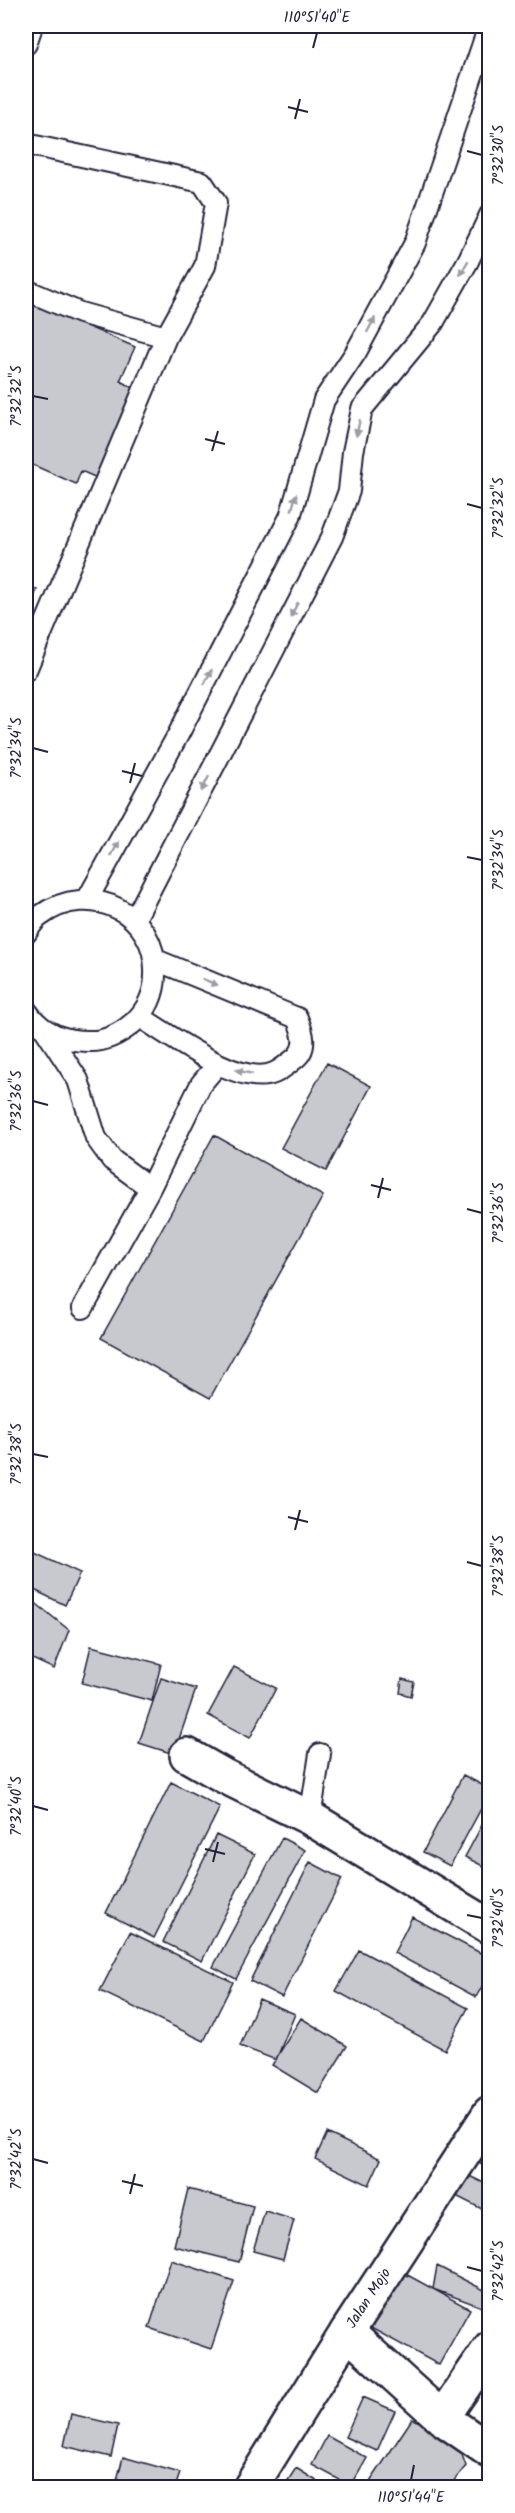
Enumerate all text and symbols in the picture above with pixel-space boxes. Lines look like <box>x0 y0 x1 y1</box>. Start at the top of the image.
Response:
text: 110°51'40"E <box>284 6 351 30</box>
text: 7°32'30"S <box>487 125 511 185</box>
one-way arrow <box>459 259 469 276</box>
one-way arrow <box>366 316 376 333</box>
text: 7°32'32"S <box>5 365 29 427</box>
one-way arrow <box>353 419 362 438</box>
text: 7°32'32"S <box>487 477 511 539</box>
one-way arrow <box>289 493 299 511</box>
one-way arrow <box>289 602 299 619</box>
one-way arrow <box>203 668 212 685</box>
text: 7°32'34"S <box>5 717 29 779</box>
one-way arrow <box>200 775 210 792</box>
text: 7°32'34"S <box>487 829 511 891</box>
one-way arrow <box>110 840 120 857</box>
one-way arrow <box>201 978 219 987</box>
one-way arrow <box>235 1067 253 1077</box>
text: 7°32'36"S <box>5 1070 29 1132</box>
text: 7°32'36"S <box>487 1182 511 1244</box>
text: 7°32'38"S <box>5 1423 29 1485</box>
text: 7°32'38"S <box>487 1535 511 1597</box>
text: 7°32'40"S <box>5 1776 29 1836</box>
text: 7°32'40"S <box>487 1888 511 1948</box>
text: 7°32'42"S <box>5 2128 29 2190</box>
text: 7°32'42"S <box>487 2240 511 2302</box>
street label: Jalan Mojo <box>340 2263 398 2333</box>
text: 110°51'44"E <box>377 2486 446 2510</box>

